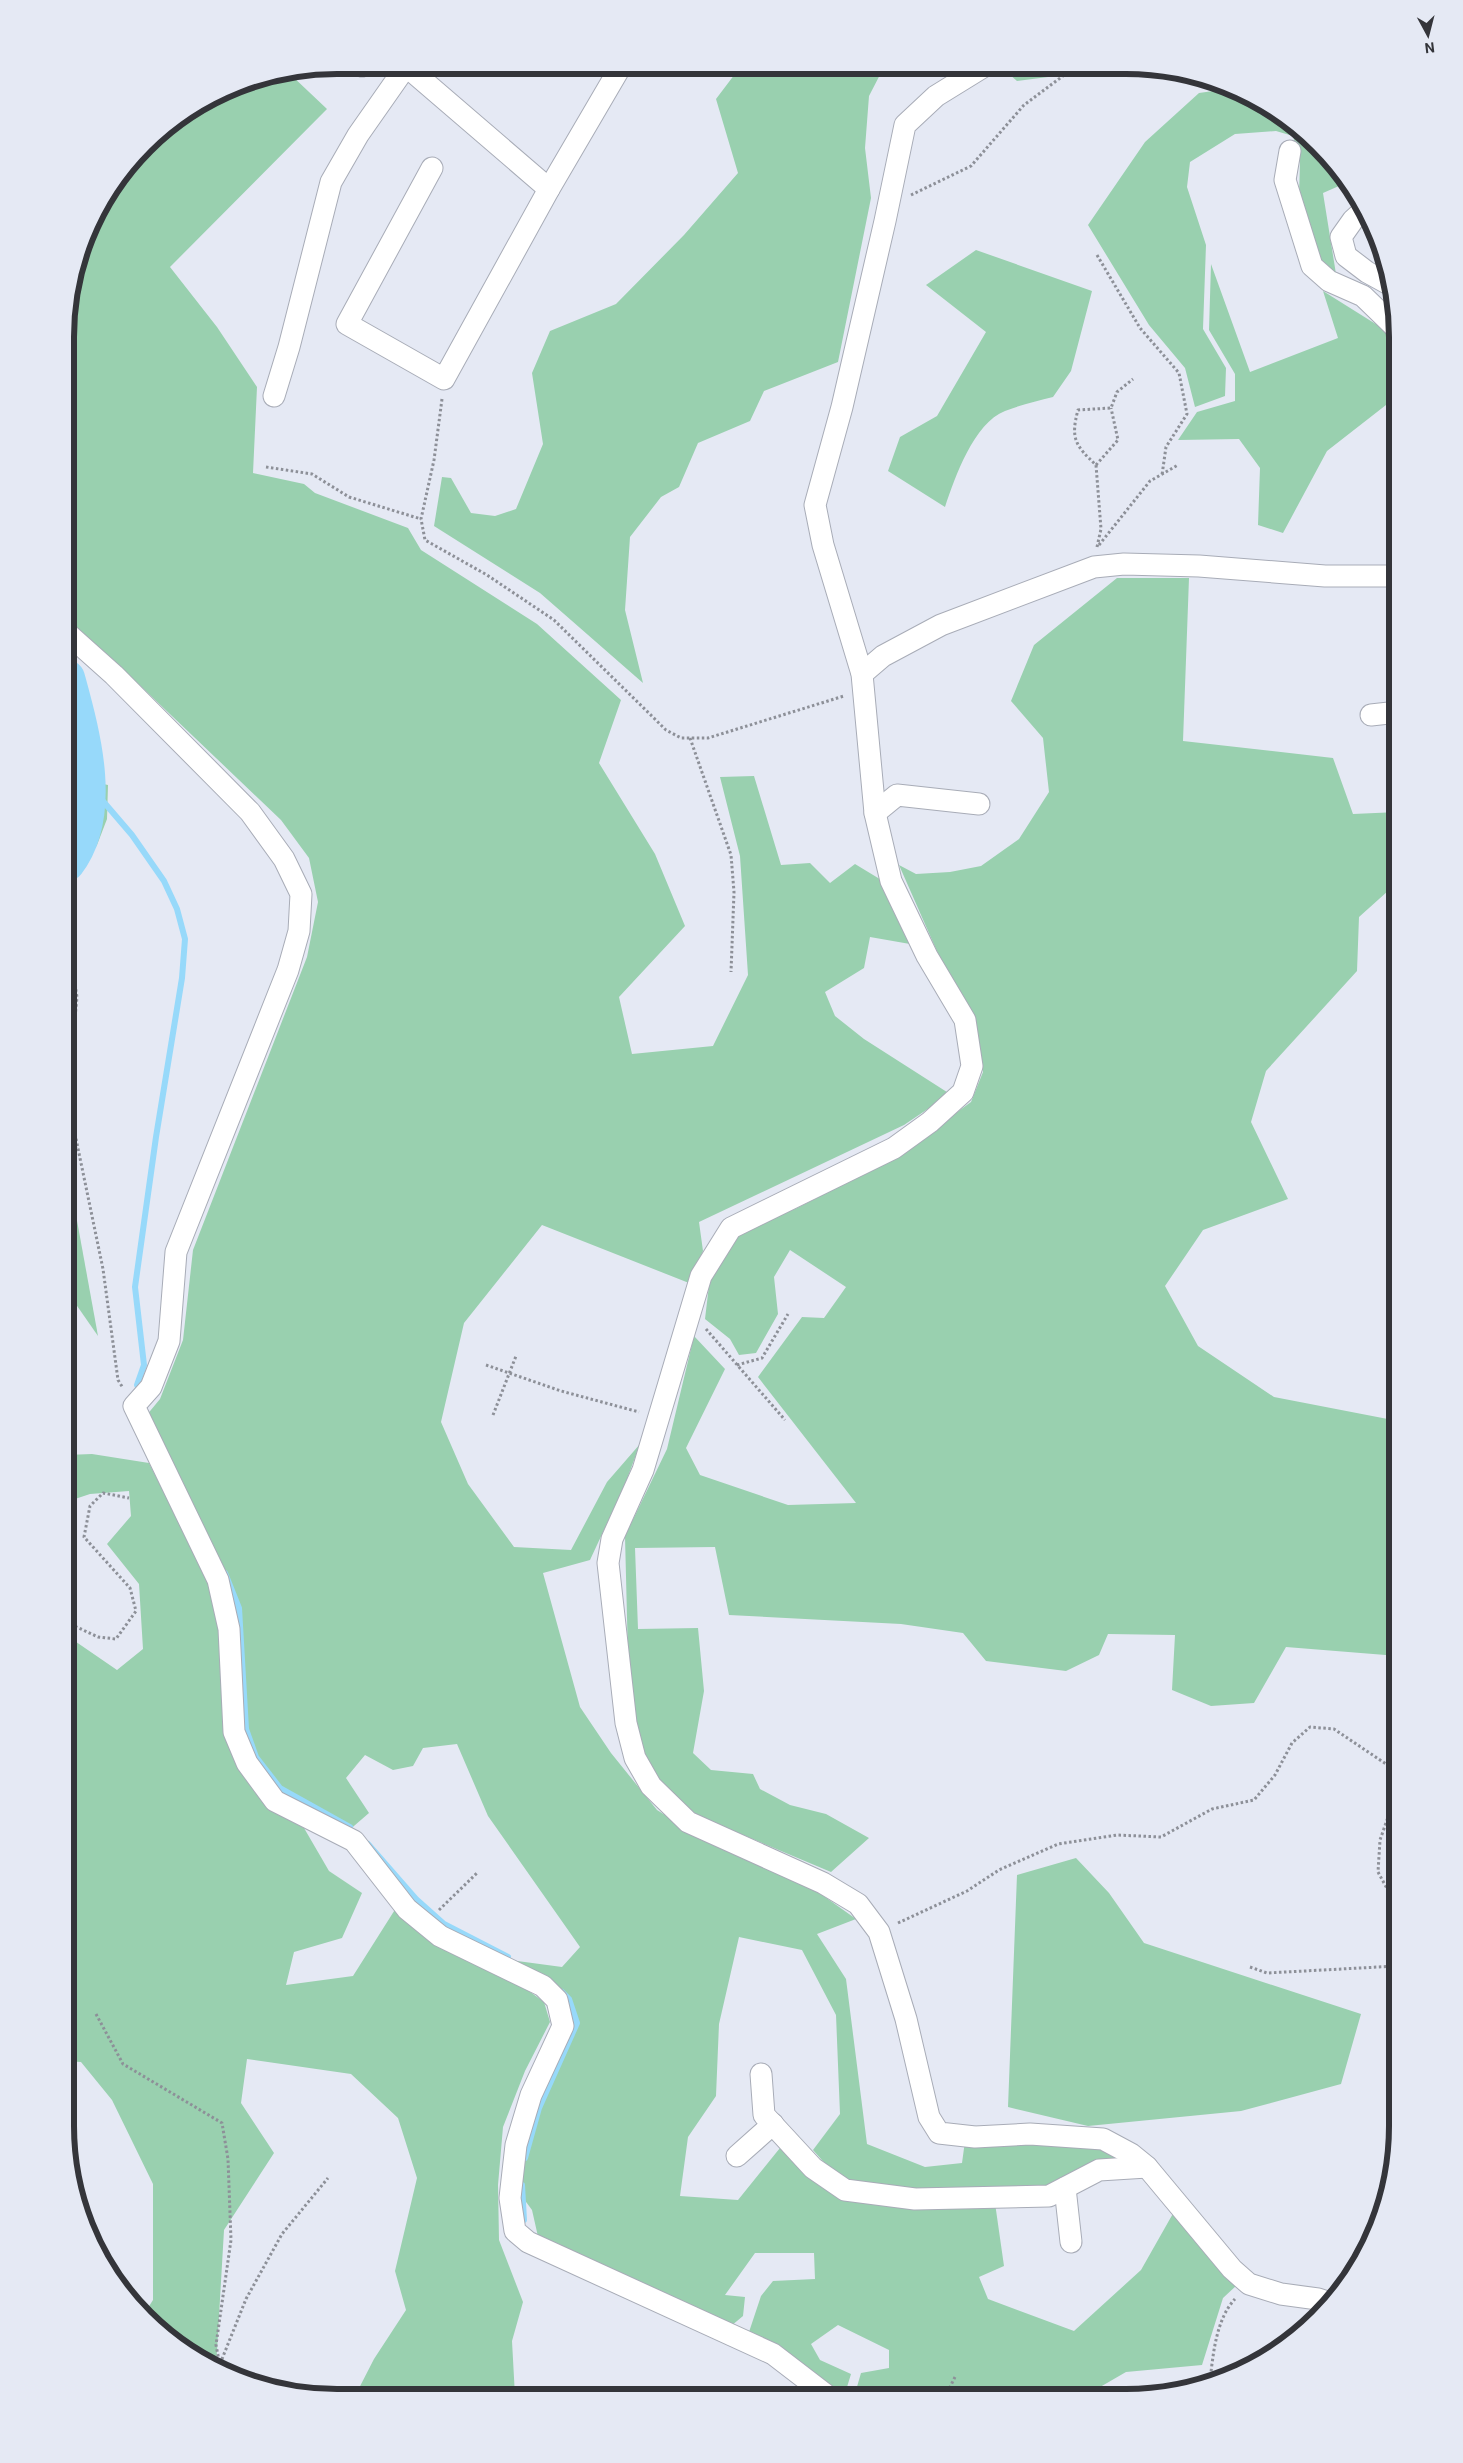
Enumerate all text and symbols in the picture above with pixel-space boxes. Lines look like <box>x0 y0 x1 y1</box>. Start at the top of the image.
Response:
north arrow <box>1403 10 1453 60</box>
text: N <box>1424 39 1435 56</box>

